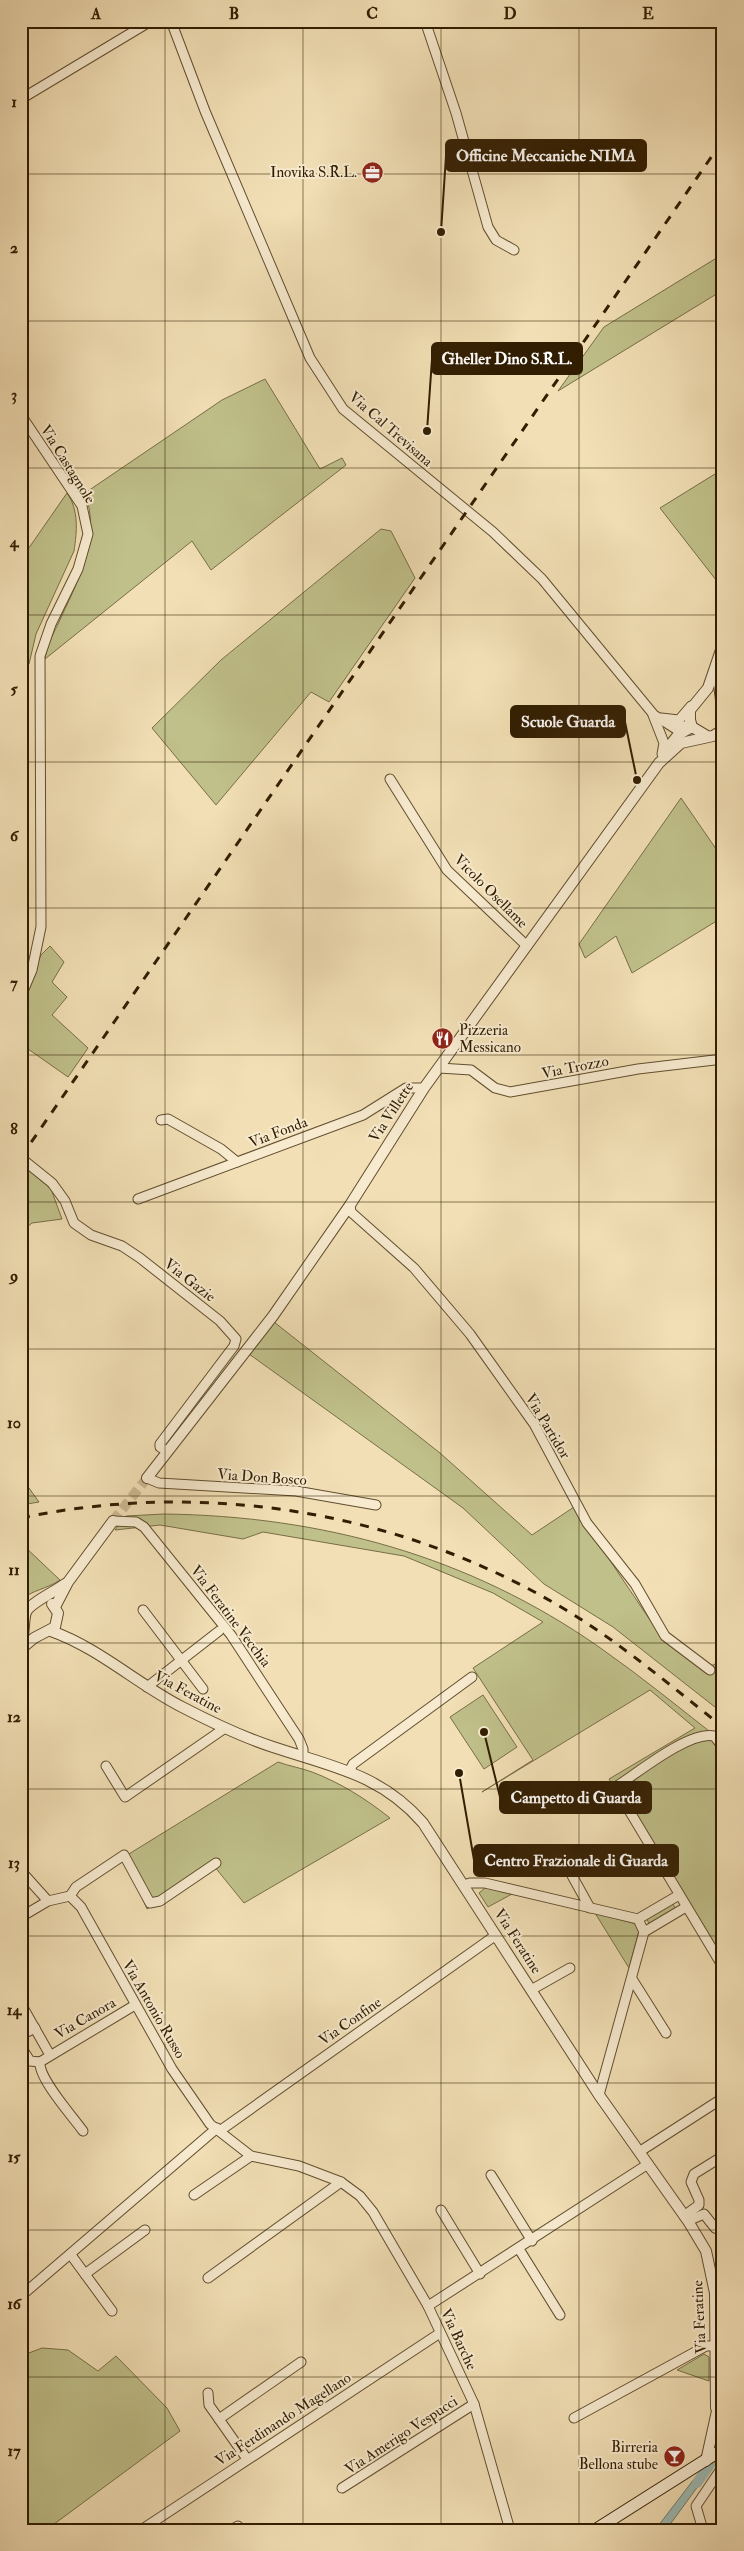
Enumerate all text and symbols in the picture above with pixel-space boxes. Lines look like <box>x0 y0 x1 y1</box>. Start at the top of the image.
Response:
text: A <box>90 4 102 24</box>
text: B <box>229 4 239 24</box>
text: C <box>366 4 378 24</box>
text: D <box>503 4 517 24</box>
text: E <box>642 4 654 24</box>
text: 1 <box>11 92 17 112</box>
callout: Officine Meccaniche NIMA <box>446 140 646 171</box>
text: Officine Meccaniche NIMA <box>456 146 637 166</box>
office icon: Inovika S.R.L. <box>361 160 385 184</box>
place label: Inovika S.R.L. <box>270 163 357 182</box>
text: 2 <box>10 238 18 258</box>
callout: Gheller Dino S.R.L. <box>432 343 582 374</box>
text: Gheller Dino S.R.L. <box>442 349 572 369</box>
text: 3 <box>11 385 17 405</box>
street label: Via Cal Trevisana <box>345 388 437 472</box>
street label: Via Castagnole <box>36 421 99 507</box>
text: 4 <box>9 532 20 552</box>
text: 5 <box>10 679 18 699</box>
callout: Scuole Guarda <box>511 706 625 737</box>
text: Scuole Guarda <box>521 712 615 732</box>
text: 6 <box>10 826 20 846</box>
street label: Vicolo Osellame <box>450 850 532 932</box>
text: 7 <box>10 973 18 993</box>
place label: Pizzeria Messicano <box>459 1021 521 1057</box>
restaurant icon: Pizzeria Messicano <box>431 1027 455 1051</box>
street label: Via Trozzo <box>540 1052 610 1083</box>
street label: Via Villette <box>365 1078 418 1146</box>
street label: Via Fonda <box>246 1112 311 1152</box>
text: 8 <box>10 1119 18 1139</box>
street label: Via Gazie <box>160 1254 219 1306</box>
text: 9 <box>8 1266 18 1286</box>
street label: Via Partidor <box>521 1390 575 1463</box>
text: 10 <box>7 1413 21 1433</box>
street label: Via Don Bosco <box>217 1465 307 1490</box>
text: 11 <box>8 1560 20 1580</box>
street label: Via Feratine Vecchia <box>186 1562 276 1672</box>
street label: Via Feratine <box>151 1667 225 1718</box>
text: 12 <box>7 1707 21 1727</box>
callout: Campetto di Guarda <box>500 1782 651 1813</box>
text: Campetto di Guarda <box>511 1788 642 1809</box>
callout: Centro Frazionale di Guarda <box>474 1845 678 1876</box>
text: Centro Frazionale di Guarda <box>484 1851 668 1871</box>
text: 13 <box>8 1853 20 1873</box>
street label: Via Feratine <box>490 1905 546 1977</box>
street label: Via Antonio Russo <box>118 1956 190 2062</box>
street label: Via Canora <box>51 1993 120 2044</box>
street label: Via Confine <box>315 1993 385 2050</box>
text: 14 <box>7 2000 23 2020</box>
text: 15 <box>8 2147 21 2167</box>
street label: Via Feratine <box>688 2280 711 2354</box>
text: 16 <box>7 2294 23 2314</box>
street label: Via Barche <box>436 2305 481 2373</box>
street label: Via Ferdinando Magellano <box>212 2368 355 2471</box>
street label: Via Amerigo Vespucci <box>341 2392 462 2480</box>
place label: Birreria Bellona stube <box>579 2438 659 2474</box>
text: 17 <box>7 2441 21 2461</box>
bar icon: Birreria Bellona stube <box>662 2444 686 2468</box>

